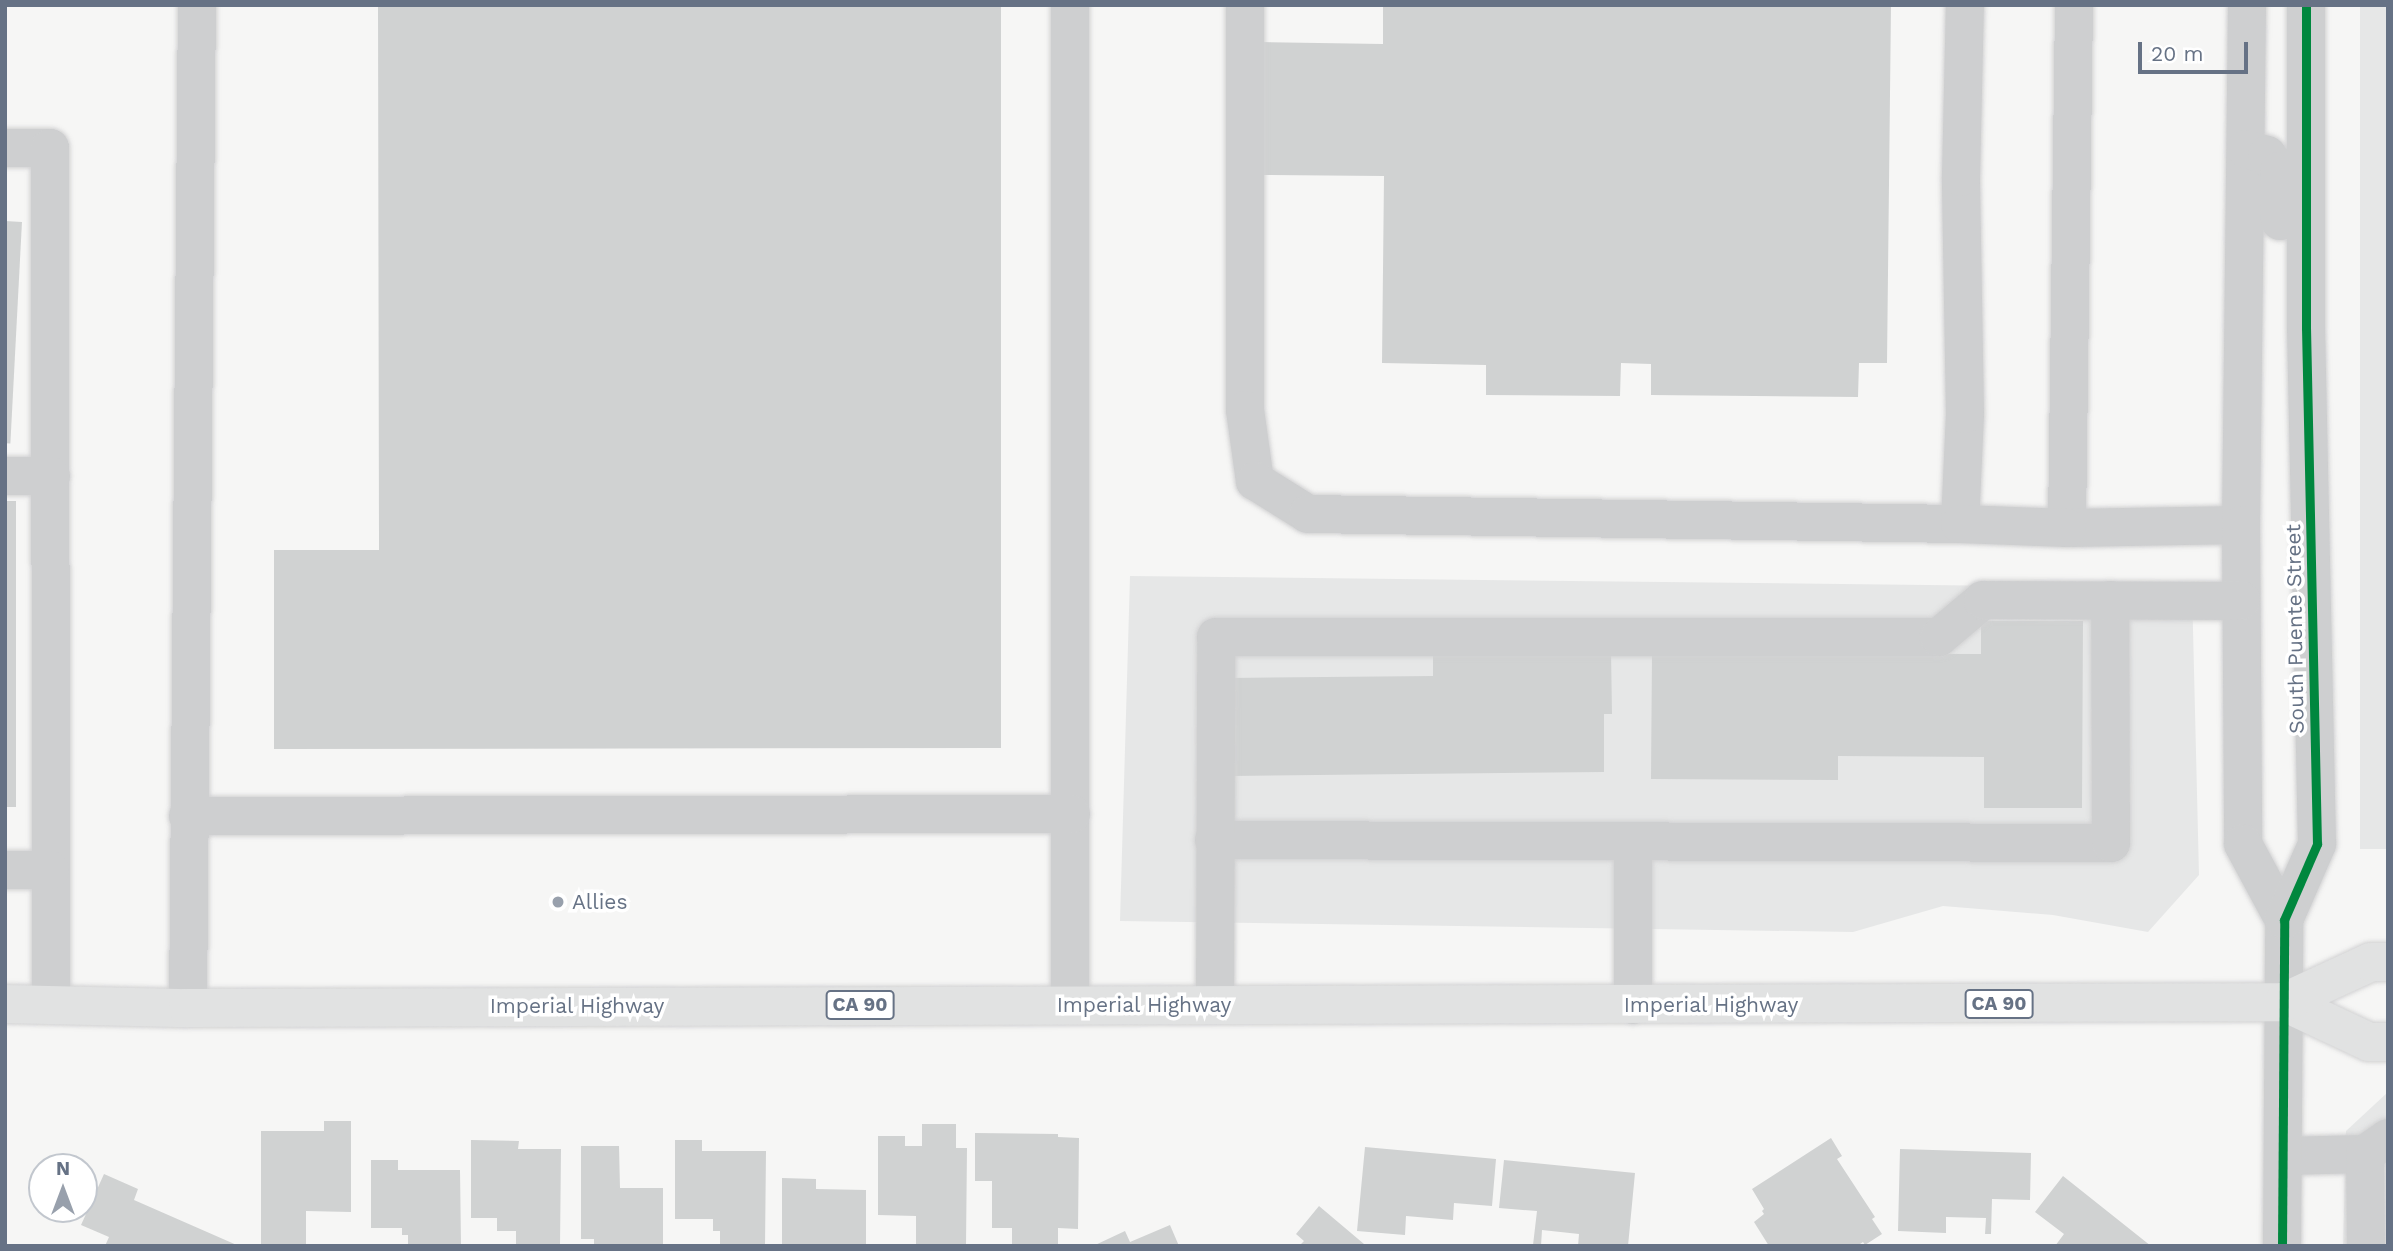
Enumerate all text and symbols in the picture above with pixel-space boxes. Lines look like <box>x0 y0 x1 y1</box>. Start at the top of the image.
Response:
scale bar <box>2141 28 2251 72</box>
text: 20 m <box>2151 41 2203 66</box>
street label: South Puente Street <box>2281 524 2309 734</box>
place label: Allies <box>572 889 627 915</box>
marker: Allies <box>550 894 566 910</box>
road number: CA 90 <box>1964 988 2034 1020</box>
road number: CA 90 <box>825 990 895 1021</box>
street label: Imperial Highway <box>1056 992 1232 1018</box>
street label: Imperial Highway <box>1623 992 1799 1018</box>
street label: Imperial Highway <box>489 993 665 1019</box>
north arrow <box>28 1153 98 1223</box>
text: N <box>56 1157 70 1180</box>

